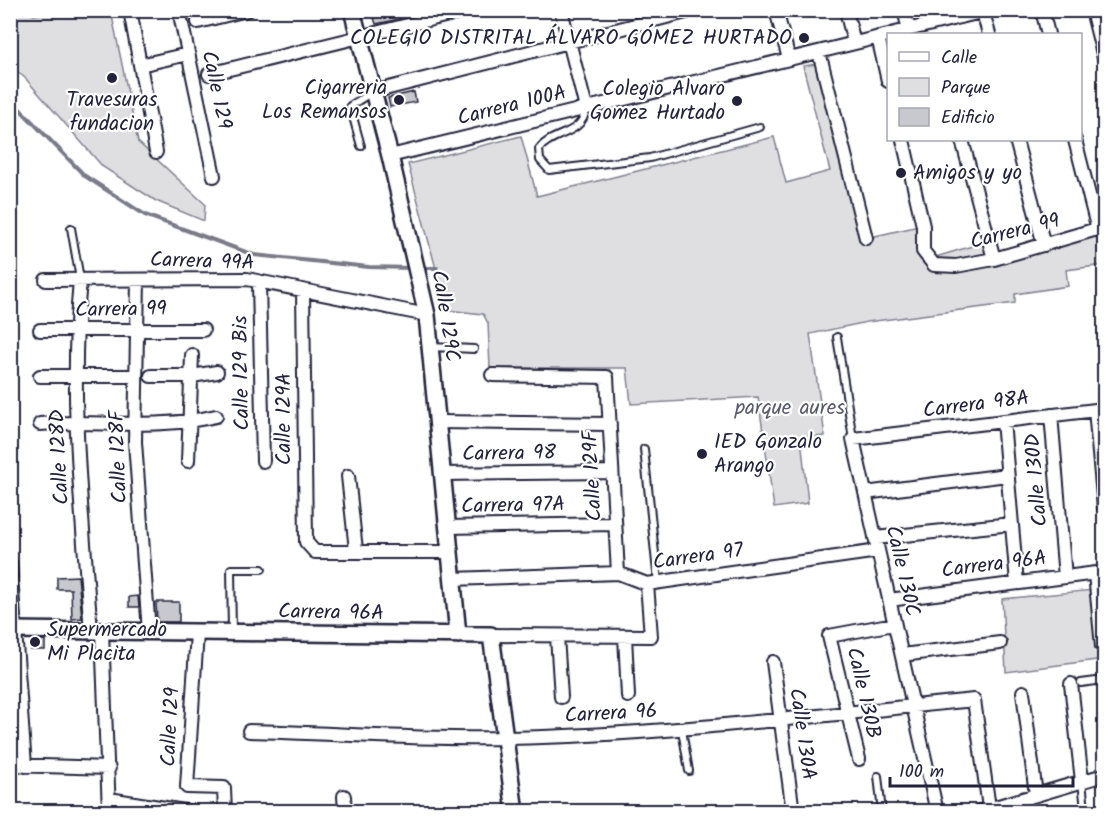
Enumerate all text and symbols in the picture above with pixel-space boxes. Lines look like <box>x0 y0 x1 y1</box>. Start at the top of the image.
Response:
place label: COLEGIO DISTRITAL ÁLVARO GÓMEZ HURTADO <box>350 22 792 55</box>
marker: COLEGIO DISTRITAL ÁLVARO GÓMEZ HURTADO <box>797 31 811 45</box>
legend <box>887 33 1082 141</box>
text: Calle <box>941 44 977 73</box>
street label: Calle 129 <box>192 48 240 132</box>
marker: Travesuras fundacion <box>105 71 119 85</box>
place label: Cigarreria Los Remansos <box>262 72 387 129</box>
place label: Colegio Alvaro Gomez Hurtado <box>590 73 725 130</box>
text: Parque <box>941 74 990 103</box>
street label: Carrera 100A <box>454 77 570 135</box>
place label: Travesuras fundacion <box>66 84 158 141</box>
marker: Cigarreria Los Remansos <box>392 93 406 107</box>
marker: Colegio Alvaro Gomez Hurtado <box>730 94 744 108</box>
text: Edificio <box>941 104 995 133</box>
place label: Amigos y yo <box>913 157 1022 190</box>
marker: Amigos y yo <box>894 166 908 180</box>
street label: Carrera 99 <box>967 205 1063 259</box>
street label: Carrera 99A <box>149 244 255 280</box>
street label: Calle 129C <box>421 268 469 364</box>
street label: Carrera 99 <box>75 293 167 327</box>
street label: Calle 129 Bis <box>224 315 260 431</box>
street label: Calle 129A <box>268 373 301 465</box>
street label: Carrera 98A <box>921 382 1031 428</box>
park label: parque aures <box>734 392 845 425</box>
street label: Calle 128D <box>41 408 79 506</box>
street label: Calle 128F <box>101 408 137 504</box>
place label: IED Gonzalo Arango <box>714 426 822 483</box>
street label: Calle 129F <box>574 428 612 522</box>
street label: Calle 130D <box>1017 432 1057 528</box>
street label: Carrera 98 <box>462 437 557 471</box>
marker: IED Gonzalo Arango <box>695 447 709 461</box>
street label: Carrera 97A <box>461 489 565 523</box>
street label: Calle 130C <box>876 522 928 620</box>
street label: Carrera 97 <box>651 534 747 580</box>
street label: Carrera 96A <box>940 542 1048 588</box>
street label: Carrera 96A <box>278 596 384 630</box>
place label: Supermercado Mi Placita <box>47 614 167 671</box>
marker: Supermercado Mi Placita <box>28 635 42 649</box>
street label: Calle 130B <box>836 644 890 742</box>
street label: Calle 129 <box>152 686 190 768</box>
street label: Calle 130A <box>779 686 825 782</box>
street label: Carrera 96 <box>564 695 658 733</box>
scale bar <box>890 750 1073 788</box>
text: 100 m <box>899 758 944 787</box>

